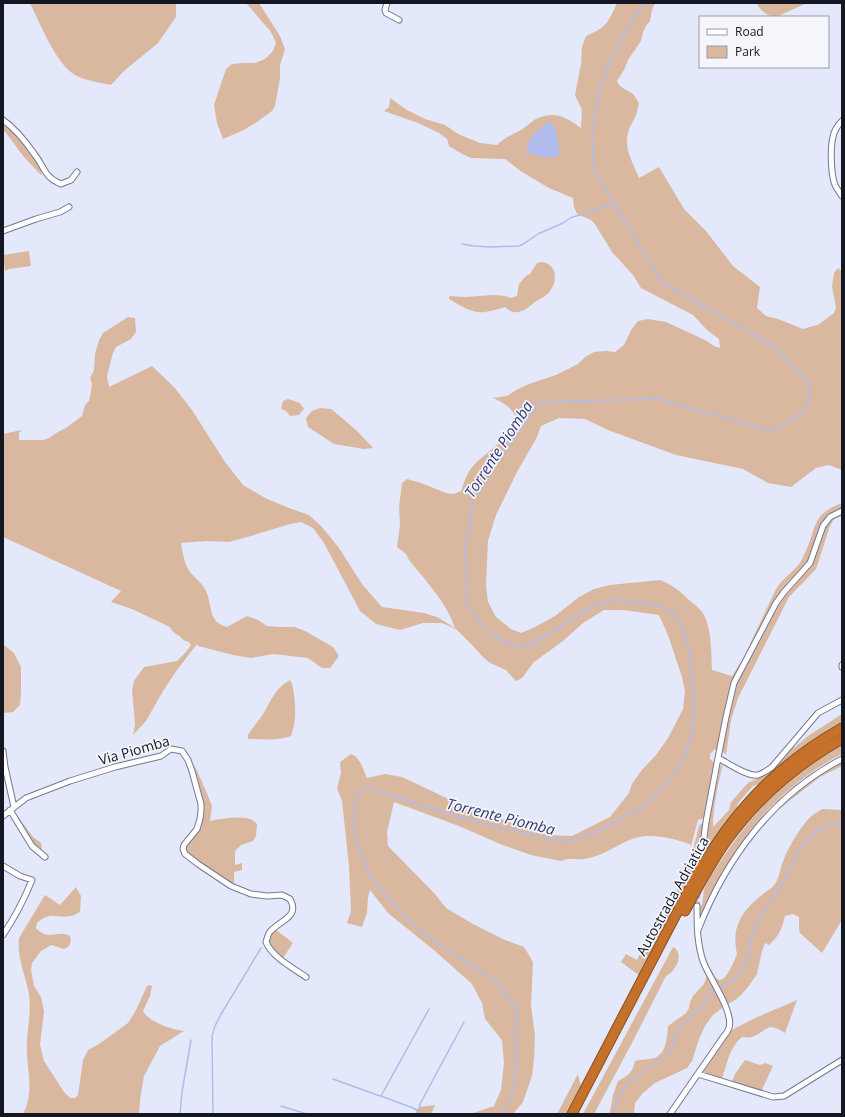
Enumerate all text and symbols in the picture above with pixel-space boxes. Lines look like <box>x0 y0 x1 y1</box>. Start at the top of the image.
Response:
legend <box>699 16 829 68</box>
text: Road <box>735 23 764 40</box>
text: Park <box>735 43 761 60</box>
water label: Torrente Piomba <box>459 397 537 501</box>
street label: Via Piomba <box>96 731 172 769</box>
water label: Torrente Piomba <box>445 793 558 839</box>
street label: Autostrada Adriatica <box>631 833 713 959</box>

